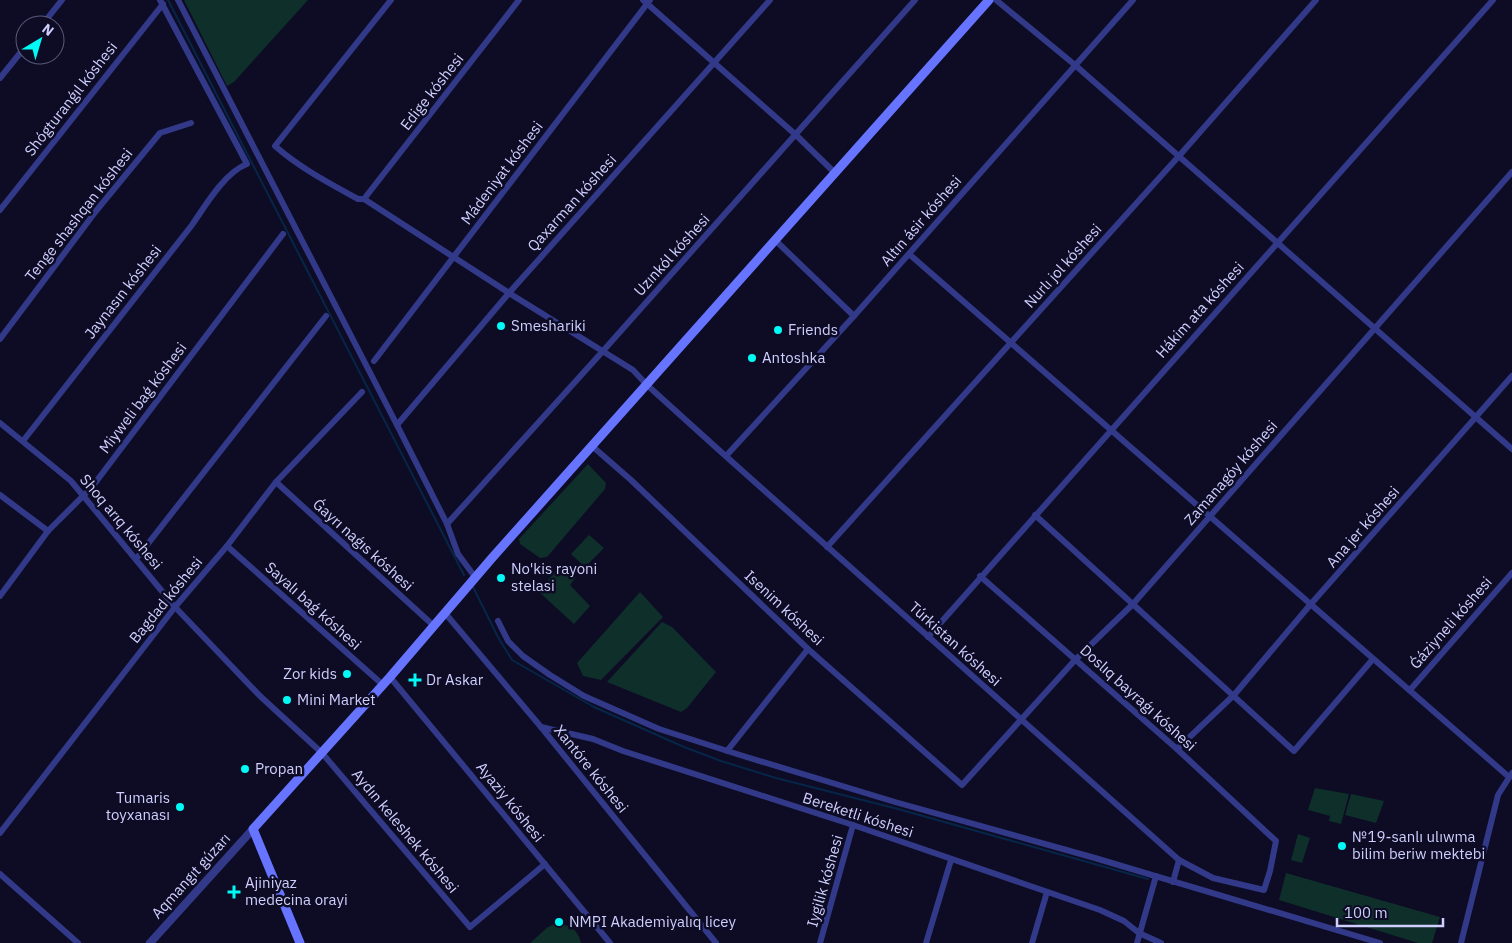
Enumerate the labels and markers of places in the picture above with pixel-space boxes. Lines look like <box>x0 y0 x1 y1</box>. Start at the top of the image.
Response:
place label: Smeshariki <box>511 316 586 335</box>
marker: Smeshariki <box>495 320 507 332</box>
place label: Friends <box>788 320 838 339</box>
marker: Friends <box>772 324 784 336</box>
place label: Antoshka <box>762 348 825 367</box>
marker: Antoshka <box>746 352 758 364</box>
place label: No'kis rayoni stelasi <box>511 559 597 595</box>
marker: No'kis rayoni stelasi <box>495 572 507 584</box>
place label: Zor kids <box>283 664 337 683</box>
marker: Zor kids <box>341 668 353 680</box>
place label: Dr Askar <box>426 670 484 689</box>
marker: Dr Askar <box>408 673 422 687</box>
place label: Mini Market <box>297 690 376 709</box>
marker: Mini Market <box>281 694 293 706</box>
place label: Propan <box>255 759 303 778</box>
marker: Propan <box>239 763 251 775</box>
place label: Tumaris toyxanası <box>106 788 170 824</box>
marker: Tumaris toyxanası <box>174 801 186 813</box>
place label: №19-sanlı ulıwma bilim beriw mektebi <box>1352 827 1485 863</box>
marker: №19-sanlı ulıwma bilim beriw mektebi <box>1336 840 1348 852</box>
place label: Ajiniyaz medecina orayi <box>245 873 348 909</box>
marker: Ajiniyaz medecina orayi <box>227 885 241 899</box>
place label: NMPI Akademiyalıq licey <box>569 912 736 931</box>
marker: NMPI Akademiyalıq licey <box>553 916 565 928</box>

